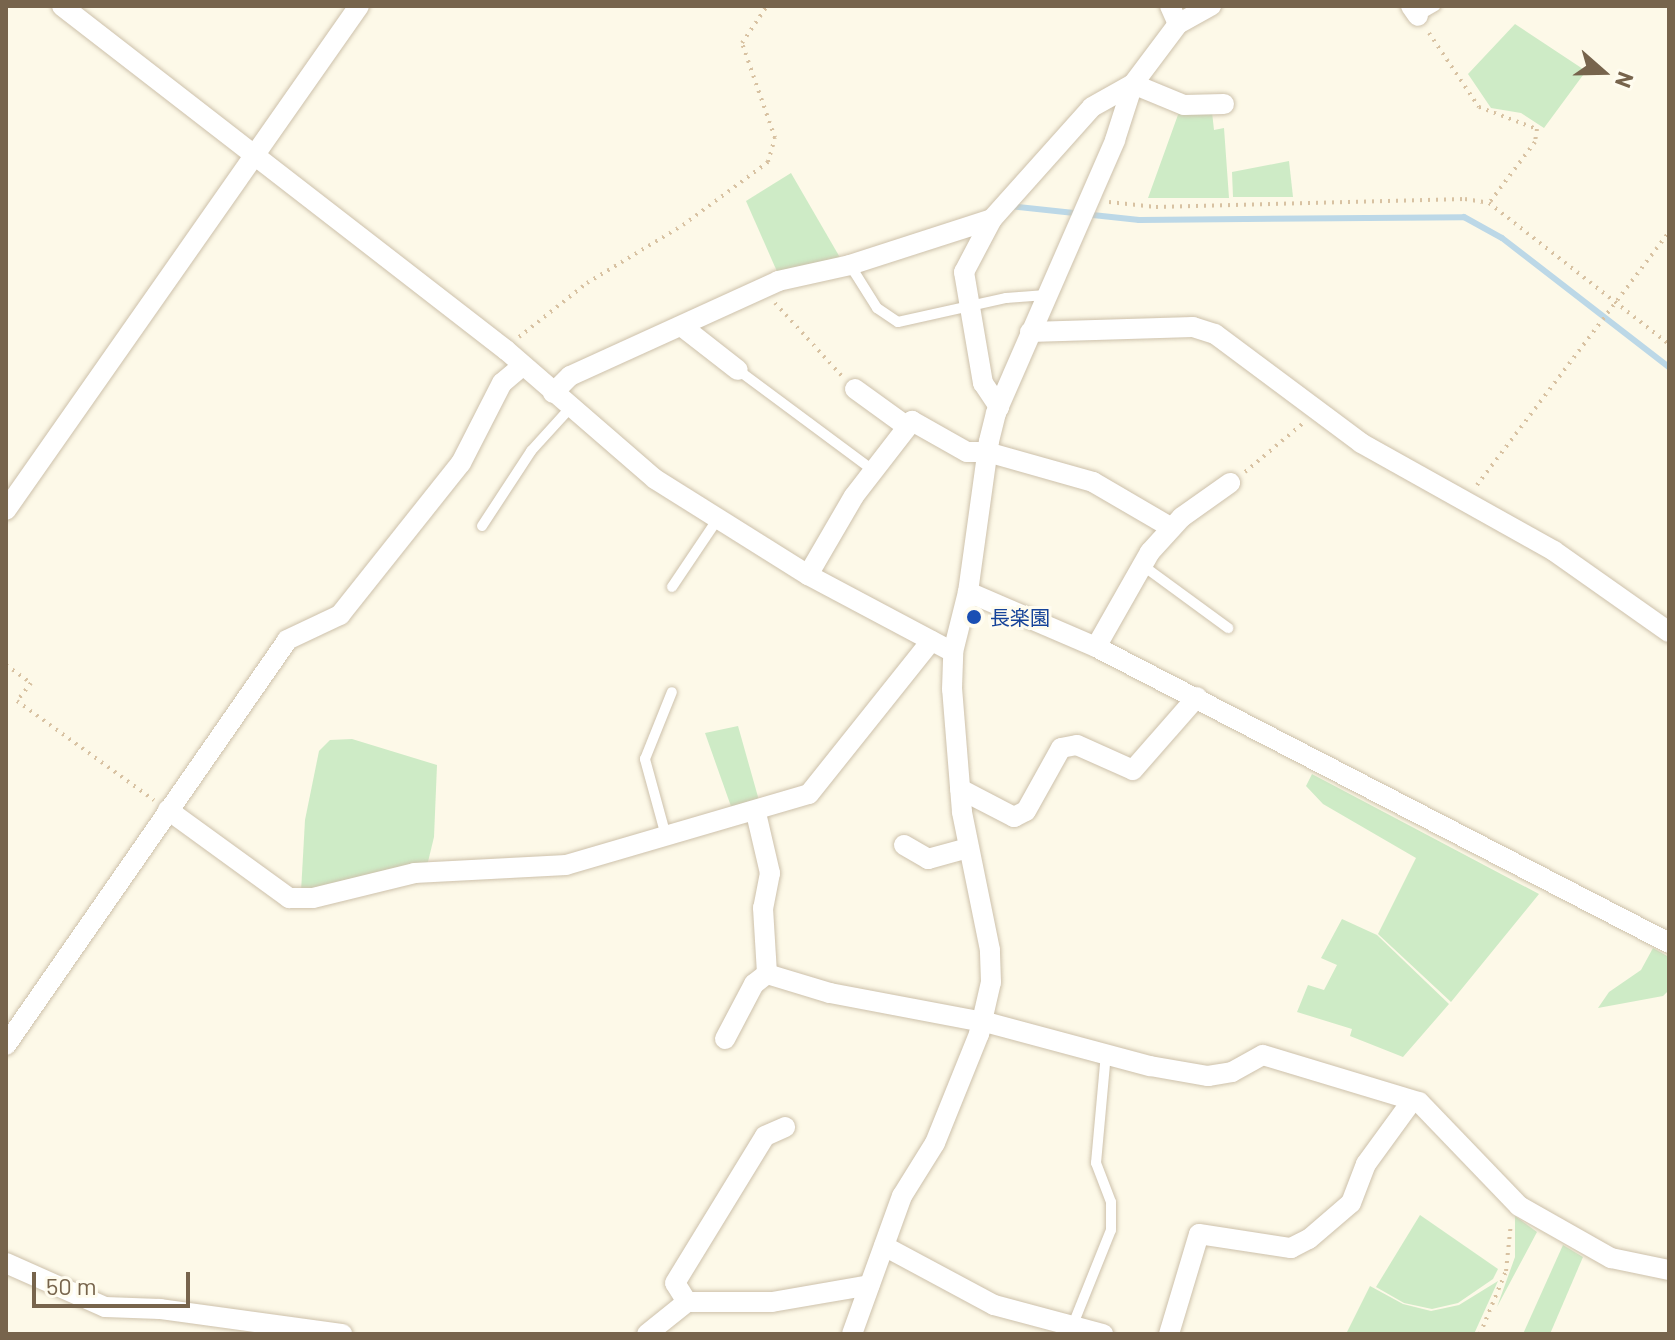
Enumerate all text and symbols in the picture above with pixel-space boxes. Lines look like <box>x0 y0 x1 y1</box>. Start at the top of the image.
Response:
north arrow <box>1563 32 1643 112</box>
text: N <box>1611 69 1640 92</box>
place label: 長楽園 <box>990 605 1050 629</box>
marker: 長楽園 <box>965 608 983 626</box>
scale bar <box>36 1256 194 1306</box>
text: 50 m <box>46 1271 97 1300</box>

